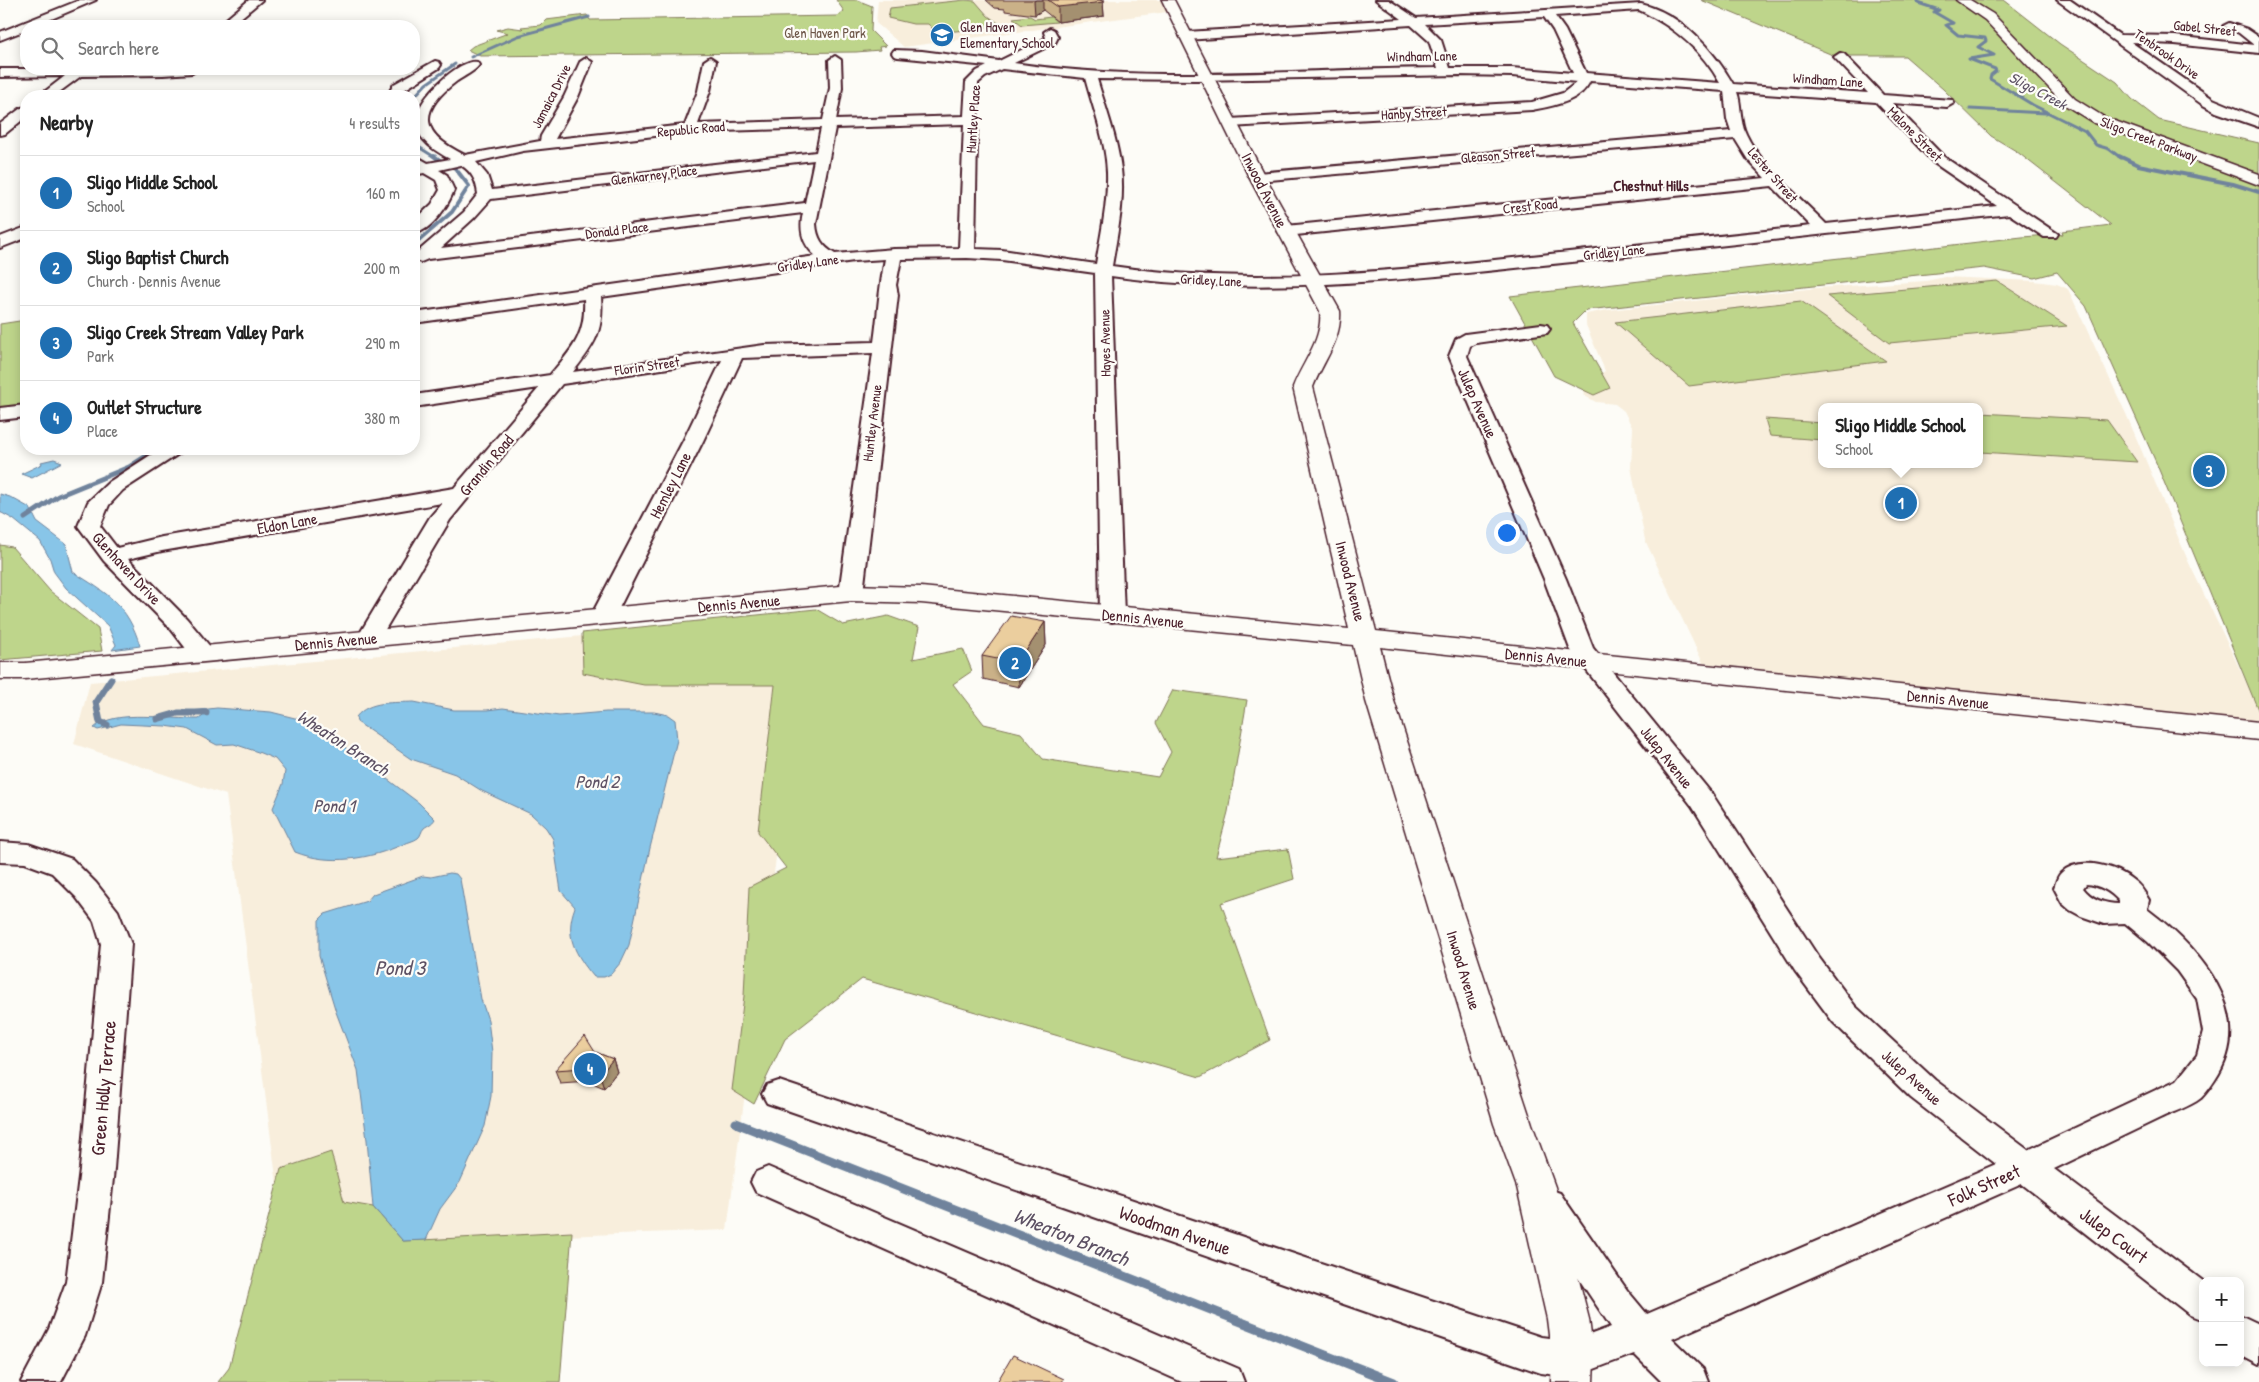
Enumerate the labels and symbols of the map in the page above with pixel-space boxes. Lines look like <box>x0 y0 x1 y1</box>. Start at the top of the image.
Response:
street label: Gabel Street <box>2173 15 2238 40</box>
place label: Glen Haven Elementary School <box>960 17 1055 53</box>
school or university icon: Glen Haven Elementary School <box>929 22 955 48</box>
park label: Glen Haven Park <box>784 23 866 42</box>
street label: Tenbrook Drive <box>2131 24 2204 83</box>
street label: Windham Lane <box>1387 45 1458 66</box>
street label: Jamaica Drive <box>526 60 575 131</box>
water label: Sligo Creek <box>2006 67 2072 115</box>
street label: Windham Lane <box>1792 68 1864 91</box>
street label: Huntley Place <box>961 84 985 154</box>
street label: Hanby Street <box>1381 101 1448 125</box>
street label: Malone Street <box>1884 102 1947 166</box>
street label: Sligo Creek Parkway <box>2097 111 2201 167</box>
street label: Republic Road <box>656 116 726 142</box>
street label: Gleason Street <box>1460 142 1536 167</box>
street label: Lester Street <box>1744 143 1803 207</box>
street label: Inwood Avenue <box>1237 149 1294 232</box>
street label: Glenkarney Place <box>610 160 699 190</box>
district label: Chestnut Hills <box>1613 175 1689 196</box>
street label: Crest Road <box>1502 193 1559 218</box>
street label: Donald Place <box>584 216 650 243</box>
street label: Gridley Lane <box>1582 239 1646 265</box>
street label: Gridley Lane <box>776 249 840 277</box>
street label: Gridley Lane <box>1180 268 1243 292</box>
street label: Hayes Avenue <box>1094 309 1116 377</box>
street label: Florin Street <box>612 352 681 380</box>
street label: Julep Avenue <box>1453 365 1503 442</box>
street label: Huntley Avenue <box>857 383 887 463</box>
street label: Grandin Road <box>454 429 518 501</box>
street label: Hemley Lane <box>644 448 696 522</box>
pin: 3 <box>2193 452 2225 490</box>
pin: 1 <box>1885 484 1917 522</box>
street label: Eldon Lane <box>255 507 319 539</box>
your location <box>1494 520 1520 546</box>
street label: Glenhaven Drive <box>87 527 167 610</box>
street label: Inwood Avenue <box>1330 539 1372 624</box>
street label: Dennis Avenue <box>697 588 782 618</box>
street label: Dennis Avenue <box>1101 603 1186 633</box>
street label: Dennis Avenue <box>294 626 379 656</box>
street label: Dennis Avenue <box>1504 642 1589 672</box>
pin: 2 <box>999 644 1031 682</box>
street label: Dennis Avenue <box>1906 684 1991 714</box>
water label: Wheaton Branch <box>293 704 395 782</box>
street label: Julep Avenue <box>1636 721 1699 793</box>
water label: Pond 2 <box>575 769 620 794</box>
water label: Pond 1 <box>313 793 357 818</box>
street label: Inwood Avenue <box>1442 928 1487 1013</box>
water label: Pond 3 <box>375 953 428 982</box>
street label: Green Holly Terrace <box>84 1019 122 1156</box>
street label: Julep Avenue <box>1877 1044 1947 1110</box>
pin: 4 <box>574 1050 606 1088</box>
street label: Folk Street <box>1943 1157 2025 1213</box>
street label: Woodman Avenue <box>1116 1199 1234 1261</box>
water label: Wheaton Branch <box>1009 1200 1134 1273</box>
street label: Julep Court <box>2075 1201 2154 1270</box>

